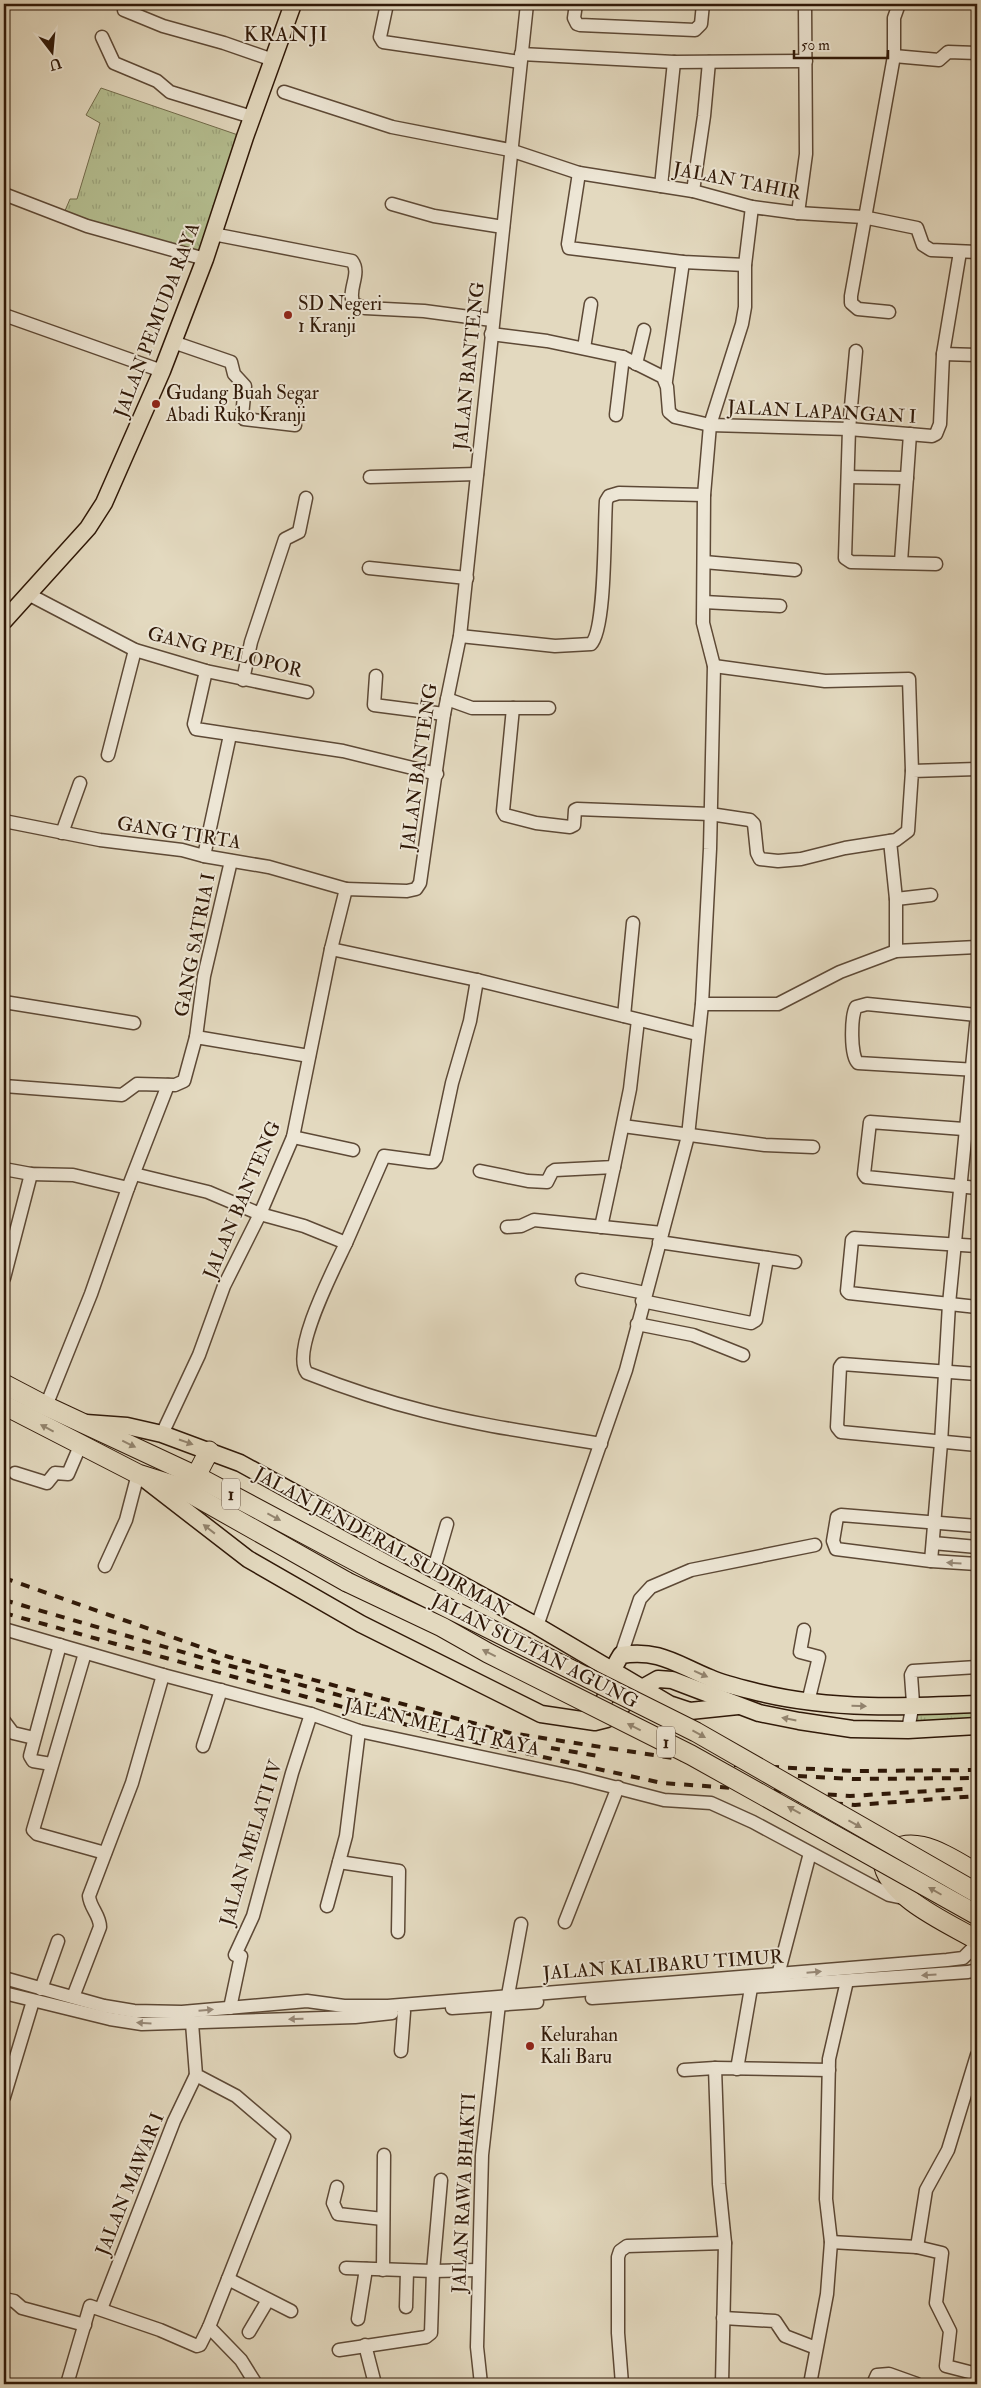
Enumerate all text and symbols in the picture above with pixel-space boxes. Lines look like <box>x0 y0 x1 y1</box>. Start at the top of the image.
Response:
district label: KRANJI <box>244 21 328 48</box>
north arrow <box>28 28 78 78</box>
scale bar <box>794 28 887 60</box>
text: 50 m <box>801 36 830 55</box>
text: U <box>47 54 63 74</box>
street label: JALAN TAHIR <box>670 157 803 205</box>
street label: JALAN PEMUDA RAYA <box>108 219 205 422</box>
street label: JALAN BANTENG <box>448 281 490 452</box>
place label: SD Negeri 1 Kranji <box>298 292 382 338</box>
marker: SD Negeri 1 Kranji <box>282 309 294 321</box>
place label: Gudang Buah Segar Abadi Ruko Kranji <box>165 381 319 427</box>
street label: JALAN LAPANGAN I <box>726 395 917 429</box>
marker: Gudang Buah Segar Abadi Ruko Kranji <box>150 398 162 410</box>
street label: GANG PELOPOR <box>145 621 305 683</box>
street label: JALAN BANTENG <box>395 682 443 853</box>
street label: GANG TIRTA <box>115 811 243 855</box>
street label: GANG SATRIA I <box>169 871 221 1019</box>
street label: JALAN BANTENG <box>198 1117 286 1283</box>
one-way arrow <box>40 1424 55 1432</box>
one-way arrow <box>178 1439 193 1446</box>
one-way arrow <box>122 1440 136 1448</box>
street label: JALAN JENDERAL SUDIRMAN <box>249 1461 514 1622</box>
road number: 1 <box>222 1478 240 1510</box>
one-way arrow <box>267 1513 281 1521</box>
one-way arrow <box>203 1524 216 1535</box>
one-way arrow <box>946 1558 962 1566</box>
street label: JALAN SULTAN AGUNG <box>427 1588 643 1714</box>
one-way arrow <box>482 1649 497 1657</box>
one-way arrow <box>694 1670 708 1678</box>
street label: JALAN MELATI RAYA <box>341 1693 542 1761</box>
one-way arrow <box>851 1702 867 1710</box>
one-way arrow <box>781 1715 797 1723</box>
one-way arrow <box>627 1723 641 1731</box>
road number: 1 <box>657 1726 675 1758</box>
one-way arrow <box>692 1730 706 1738</box>
street label: JALAN MELATI IV <box>214 1757 288 1929</box>
one-way arrow <box>787 1806 800 1815</box>
one-way arrow <box>848 1819 862 1828</box>
one-way arrow <box>928 1886 942 1895</box>
street label: JALAN KALIBARU TIMUR <box>541 1945 784 1985</box>
one-way arrow <box>807 1968 823 1976</box>
one-way arrow <box>921 1971 937 1979</box>
one-way arrow <box>199 2005 215 2013</box>
one-way arrow <box>288 2016 304 2024</box>
one-way arrow <box>135 2019 151 2027</box>
place label: Kelurahan Kali Baru <box>540 2023 618 2069</box>
marker: Kelurahan Kali Baru <box>524 2040 536 2052</box>
street label: JALAN RAWA BHAKTI <box>447 2092 481 2295</box>
street label: JALAN MAWAR I <box>90 2109 170 2260</box>

